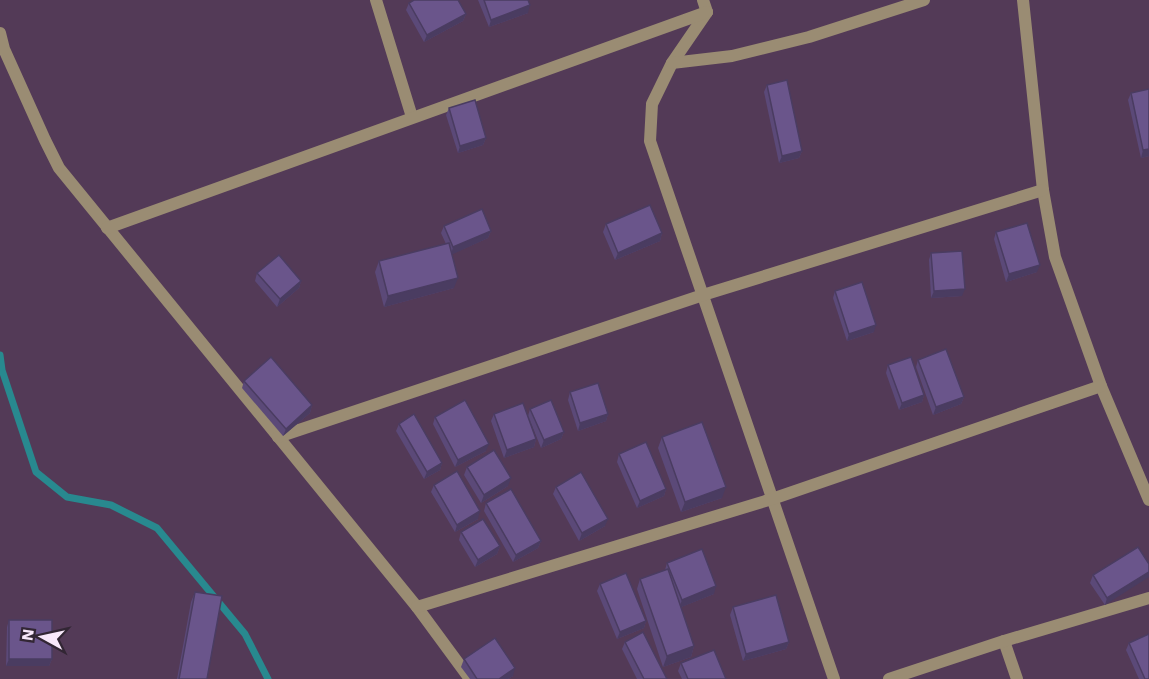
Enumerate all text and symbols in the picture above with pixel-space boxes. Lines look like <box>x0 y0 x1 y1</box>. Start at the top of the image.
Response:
north arrow <box>12 607 72 667</box>
text: N <box>17 628 38 642</box>

